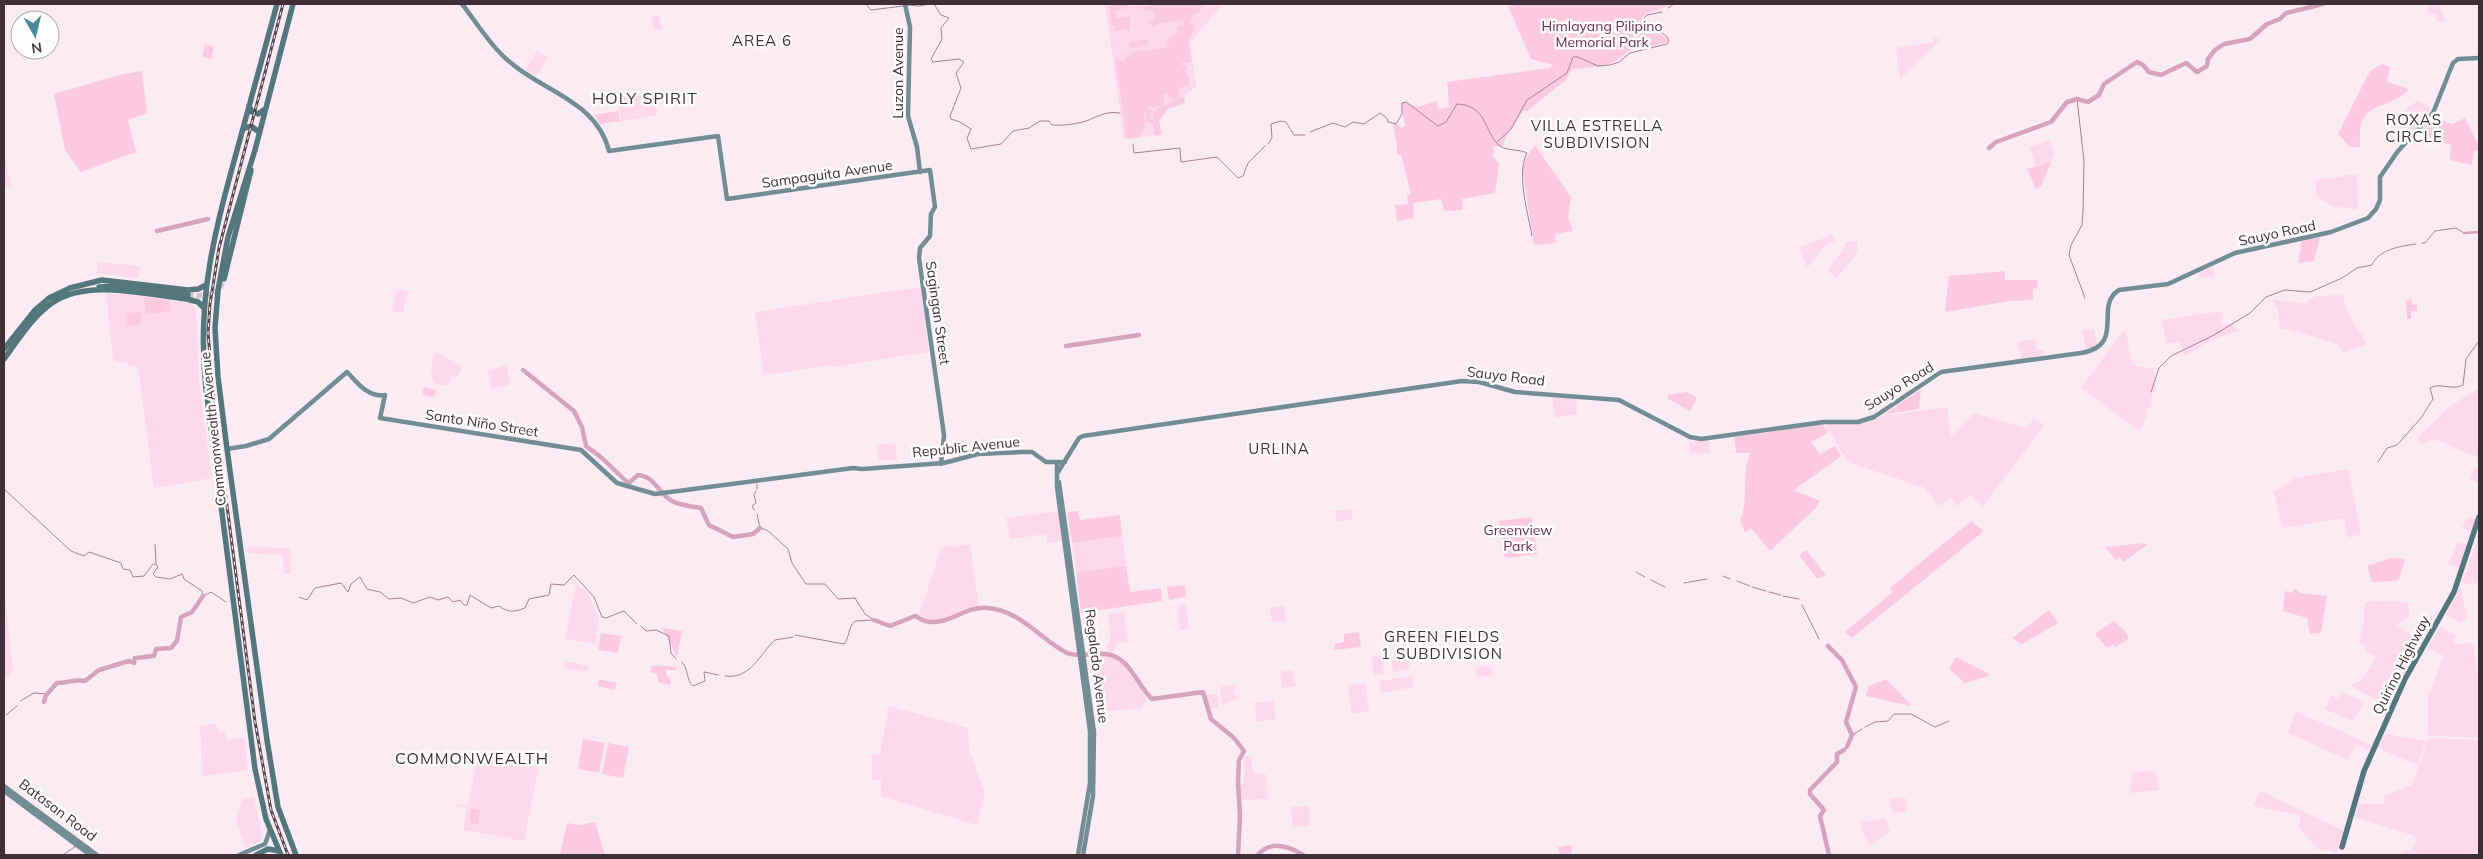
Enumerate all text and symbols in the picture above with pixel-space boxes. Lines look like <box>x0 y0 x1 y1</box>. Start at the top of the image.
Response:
north arrow <box>10 10 60 60</box>
park label: Himlayang Pilipino Memorial Park <box>1541 17 1663 51</box>
street label: Luzon Avenue <box>889 27 907 119</box>
district label: AREA 6 <box>732 31 792 50</box>
text: N <box>30 38 43 58</box>
district label: HOLY SPIRIT <box>592 88 698 108</box>
district label: ROXAS CIRCLE <box>2385 110 2443 146</box>
district label: VILLA ESTRELLA SUBDIVISION <box>1531 116 1663 152</box>
street label: Sampaguita Avenue <box>760 156 894 192</box>
street label: Sauyo Road <box>2237 216 2317 250</box>
street label: Sagingan Street <box>922 260 954 366</box>
street label: Commonwealth Avenue <box>196 351 230 507</box>
street label: Sauyo Road <box>1861 358 1937 414</box>
street label: Sauyo Road <box>1466 362 1546 390</box>
street label: Santo Niño Street <box>424 405 540 441</box>
street label: Republic Avenue <box>911 432 1021 462</box>
district label: URLINA <box>1248 439 1310 458</box>
park label: Greenview Park <box>1483 521 1553 555</box>
street label: Regalado Avenue <box>1081 608 1113 724</box>
street label: Quirino Highway <box>2368 612 2434 718</box>
district label: GREEN FIELDS 1 SUBDIVISION <box>1381 627 1503 663</box>
district label: COMMONWEALTH <box>395 748 549 768</box>
street label: Batasan Road <box>16 775 100 845</box>

